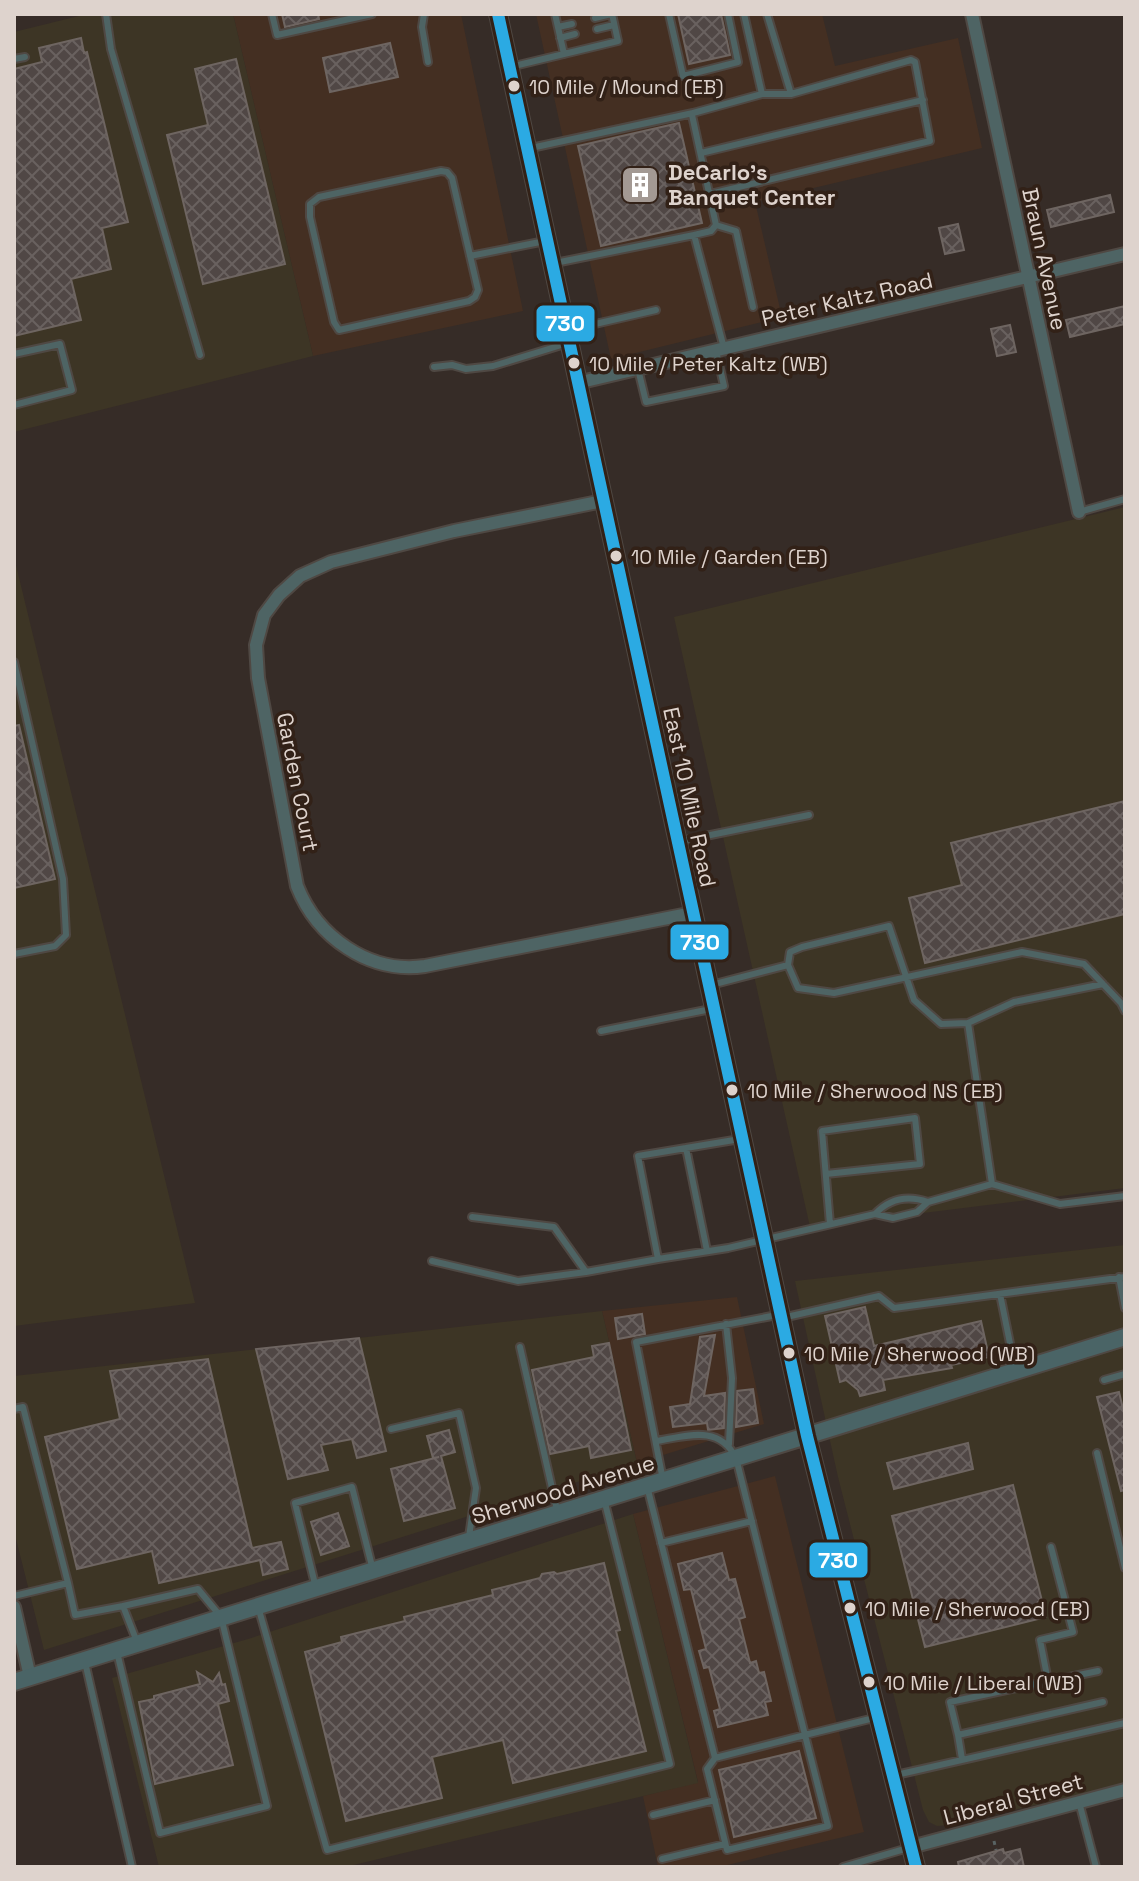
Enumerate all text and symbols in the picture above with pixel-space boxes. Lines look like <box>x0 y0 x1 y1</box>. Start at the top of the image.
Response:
place label: 10 Mile / Mound (EB) <box>529 74 724 100</box>
marker: 10 Mile / Mound (EB) <box>506 78 522 94</box>
place label: DeCarlo's Banquet Center <box>668 158 836 211</box>
building icon: DeCarlo's Banquet Center <box>619 164 661 206</box>
street label: Braun Avenue <box>1016 185 1074 333</box>
street label: Peter Kaltz Road <box>759 266 935 332</box>
line badge: 730 <box>535 304 596 343</box>
text: 730 <box>545 309 585 337</box>
place label: 10 Mile / Peter Kaltz (WB) <box>589 351 828 377</box>
marker: 10 Mile / Peter Kaltz (WB) <box>566 355 582 371</box>
place label: 10 Mile / Garden (EB) <box>631 544 827 570</box>
marker: 10 Mile / Garden (EB) <box>608 548 624 564</box>
street label: East 10 Mile Road <box>657 704 723 890</box>
street label: Garden Court <box>271 710 325 854</box>
line badge: 730 <box>669 923 730 961</box>
text: 730 <box>680 928 720 956</box>
place label: 10 Mile / Sherwood NS (EB) <box>747 1078 1003 1104</box>
marker: 10 Mile / Sherwood NS (EB) <box>724 1082 740 1098</box>
place label: 10 Mile / Sherwood (WB) <box>804 1341 1035 1367</box>
marker: 10 Mile / Sherwood (WB) <box>781 1345 797 1361</box>
street label: Sherwood Avenue <box>468 1448 658 1530</box>
line badge: 730 <box>808 1541 869 1579</box>
text: 730 <box>818 1546 858 1574</box>
place label: 10 Mile / Sherwood (EB) <box>865 1596 1090 1622</box>
marker: 10 Mile / Sherwood (EB) <box>842 1600 858 1616</box>
place label: 10 Mile / Liberal (WB) <box>884 1670 1082 1696</box>
marker: 10 Mile / Liberal (WB) <box>861 1674 877 1690</box>
street label: Liberal Street <box>940 1767 1086 1831</box>

